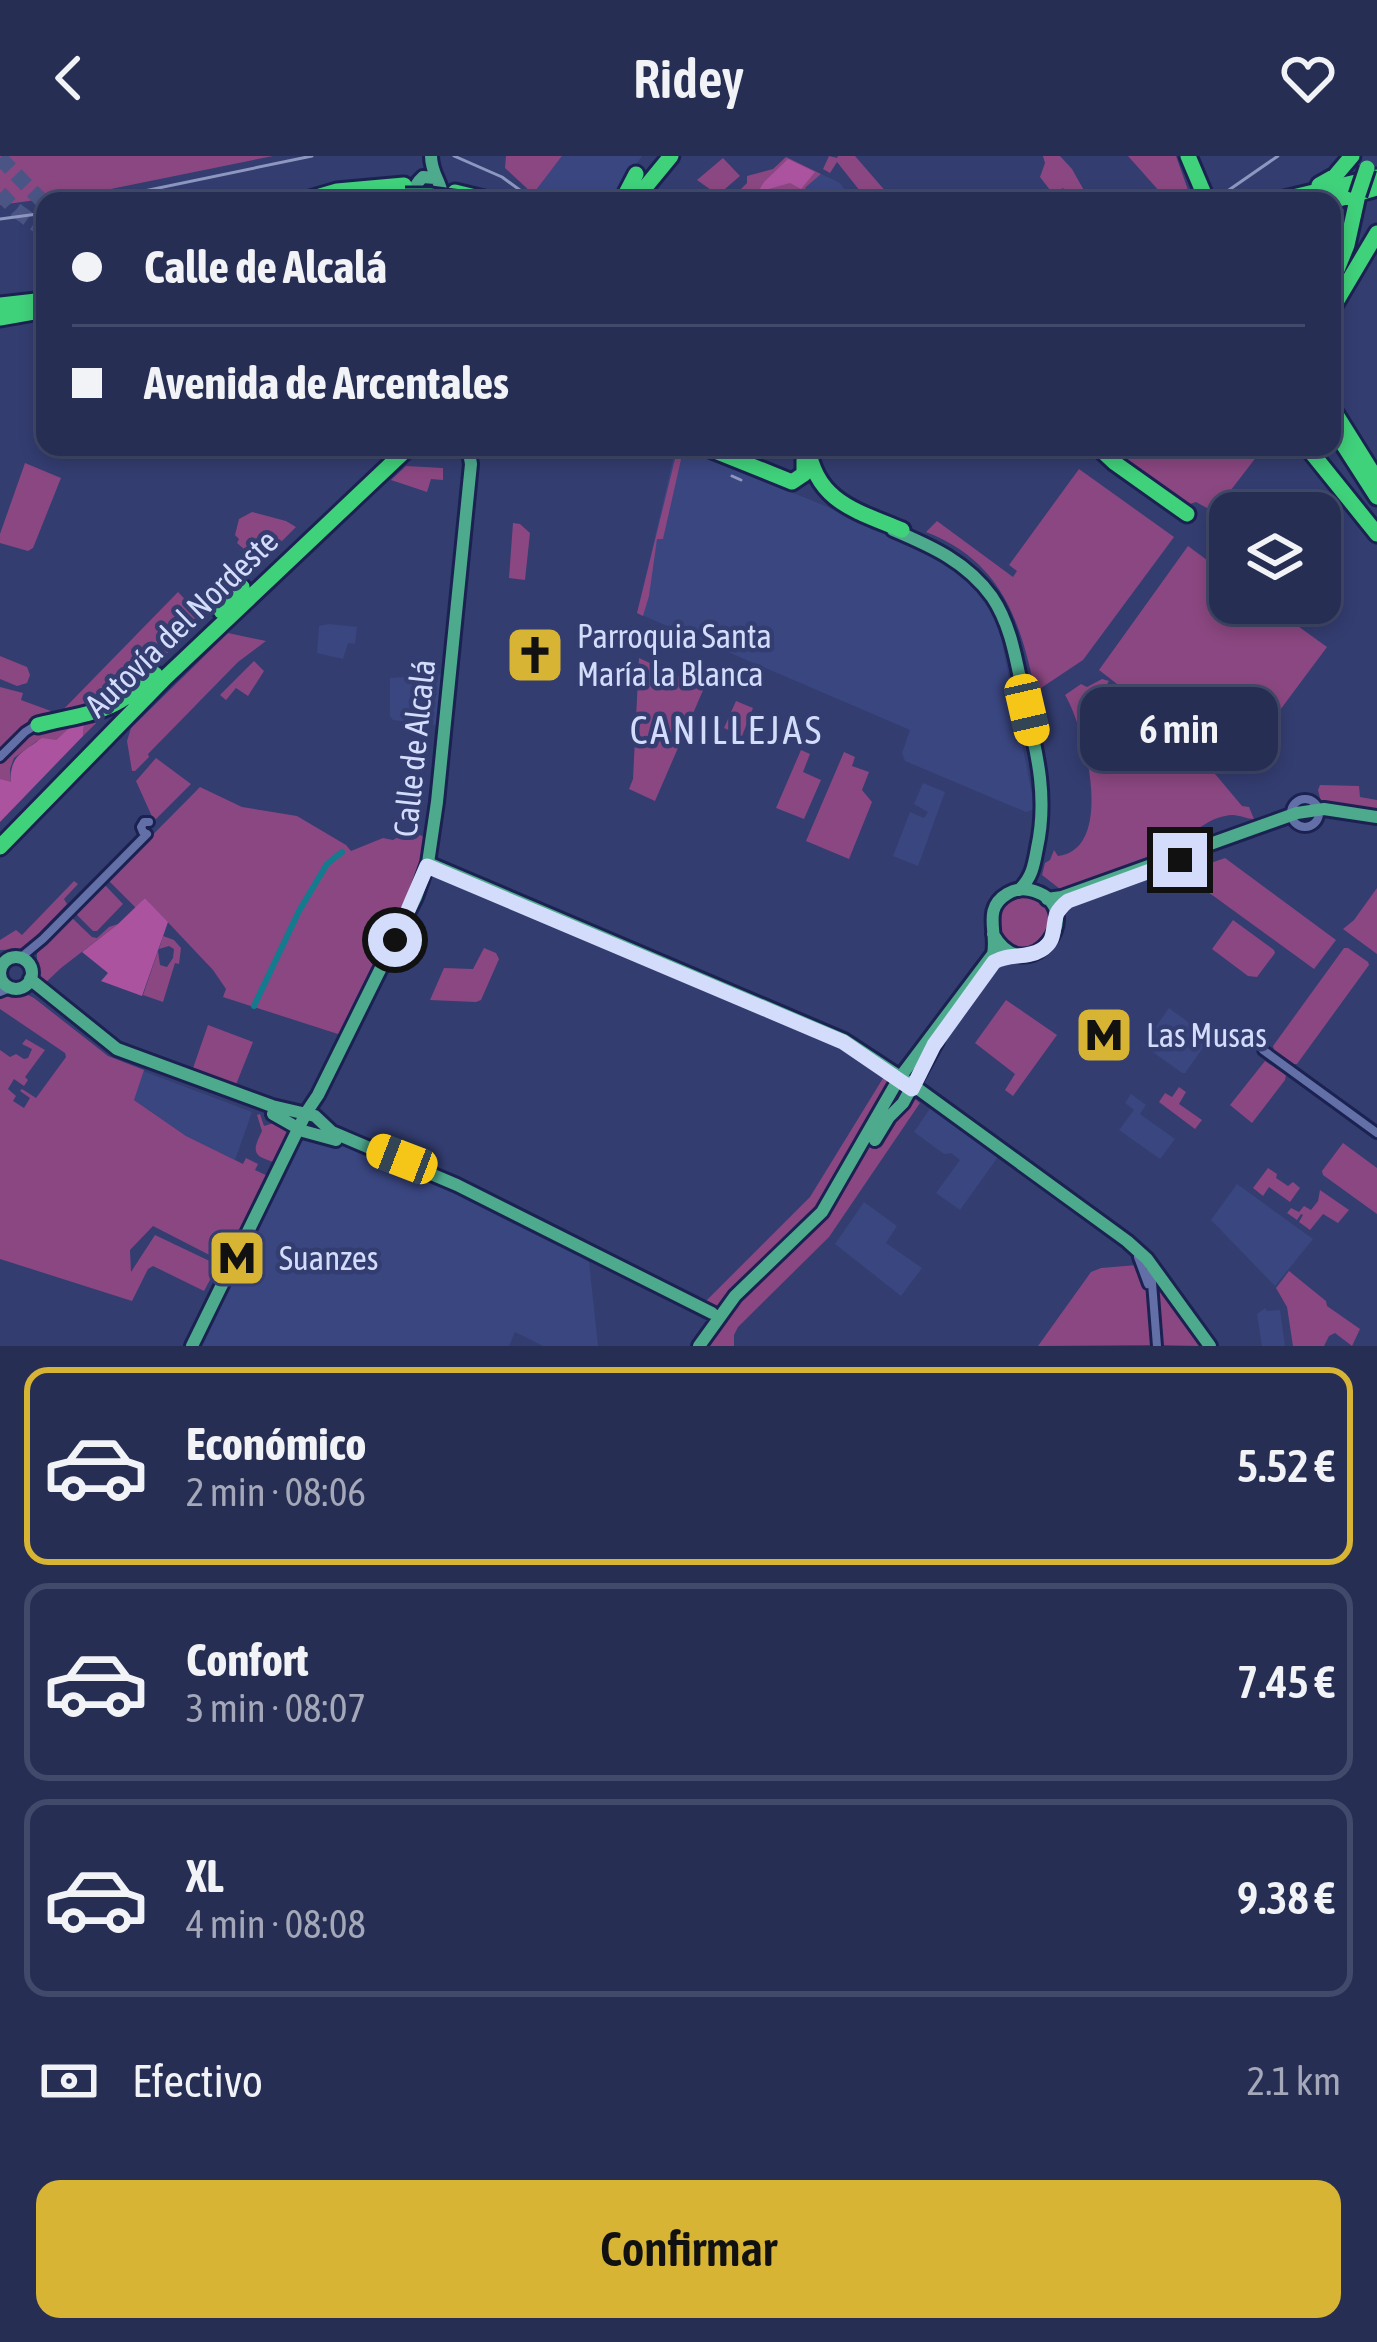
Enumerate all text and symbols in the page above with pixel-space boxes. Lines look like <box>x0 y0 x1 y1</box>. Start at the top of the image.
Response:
icon: back <box>36 45 102 111</box>
icon: heart <box>1275 45 1341 111</box>
text: Ridey <box>633 48 744 109</box>
text: Calle de Alcalá <box>144 241 387 293</box>
text: Avenida de Arcentales <box>144 357 509 409</box>
map controls <box>1209 492 1341 624</box>
button: layers <box>1209 492 1341 624</box>
street label: Autovía del Nordeste <box>77 522 285 724</box>
place label: Parroquia Santa María la Blanca <box>577 617 772 693</box>
church icon: Parroquia Santa María la Blanca <box>504 624 566 686</box>
street label: Calle de Alcalá <box>386 657 442 839</box>
car <box>1001 671 1053 749</box>
callout: 6 min <box>1081 686 1279 770</box>
text: 6 min <box>1139 707 1219 751</box>
district label: CANILLEJAS <box>630 708 824 752</box>
route end <box>1153 833 1207 887</box>
route start <box>368 913 422 967</box>
metro station icon: Las Musas <box>1073 1004 1135 1066</box>
place label: Las Musas <box>1146 1016 1267 1054</box>
car <box>362 1129 442 1189</box>
metro station icon: Suanzes <box>206 1227 268 1289</box>
place label: Suanzes <box>279 1239 378 1277</box>
icon: car <box>42 1412 150 1520</box>
text: Económico <box>186 1418 367 1470</box>
text: 5.52 € <box>1237 1440 1335 1492</box>
text: 2 min · 08:06 <box>186 1470 366 1514</box>
icon: car <box>42 1628 150 1736</box>
text: Confort <box>186 1634 309 1686</box>
text: 7.45 € <box>1237 1656 1335 1708</box>
text: 3 min · 08:07 <box>186 1686 366 1730</box>
icon: car <box>42 1844 150 1952</box>
text: XL <box>186 1850 224 1902</box>
text: 9.38 € <box>1237 1872 1335 1924</box>
text: 4 min · 08:08 <box>186 1902 366 1946</box>
icon: cash <box>36 2048 102 2114</box>
text: Efectivo <box>132 2055 263 2107</box>
text: 2.1 km <box>1247 2059 1341 2103</box>
button: Confirmar <box>36 2180 1341 2318</box>

